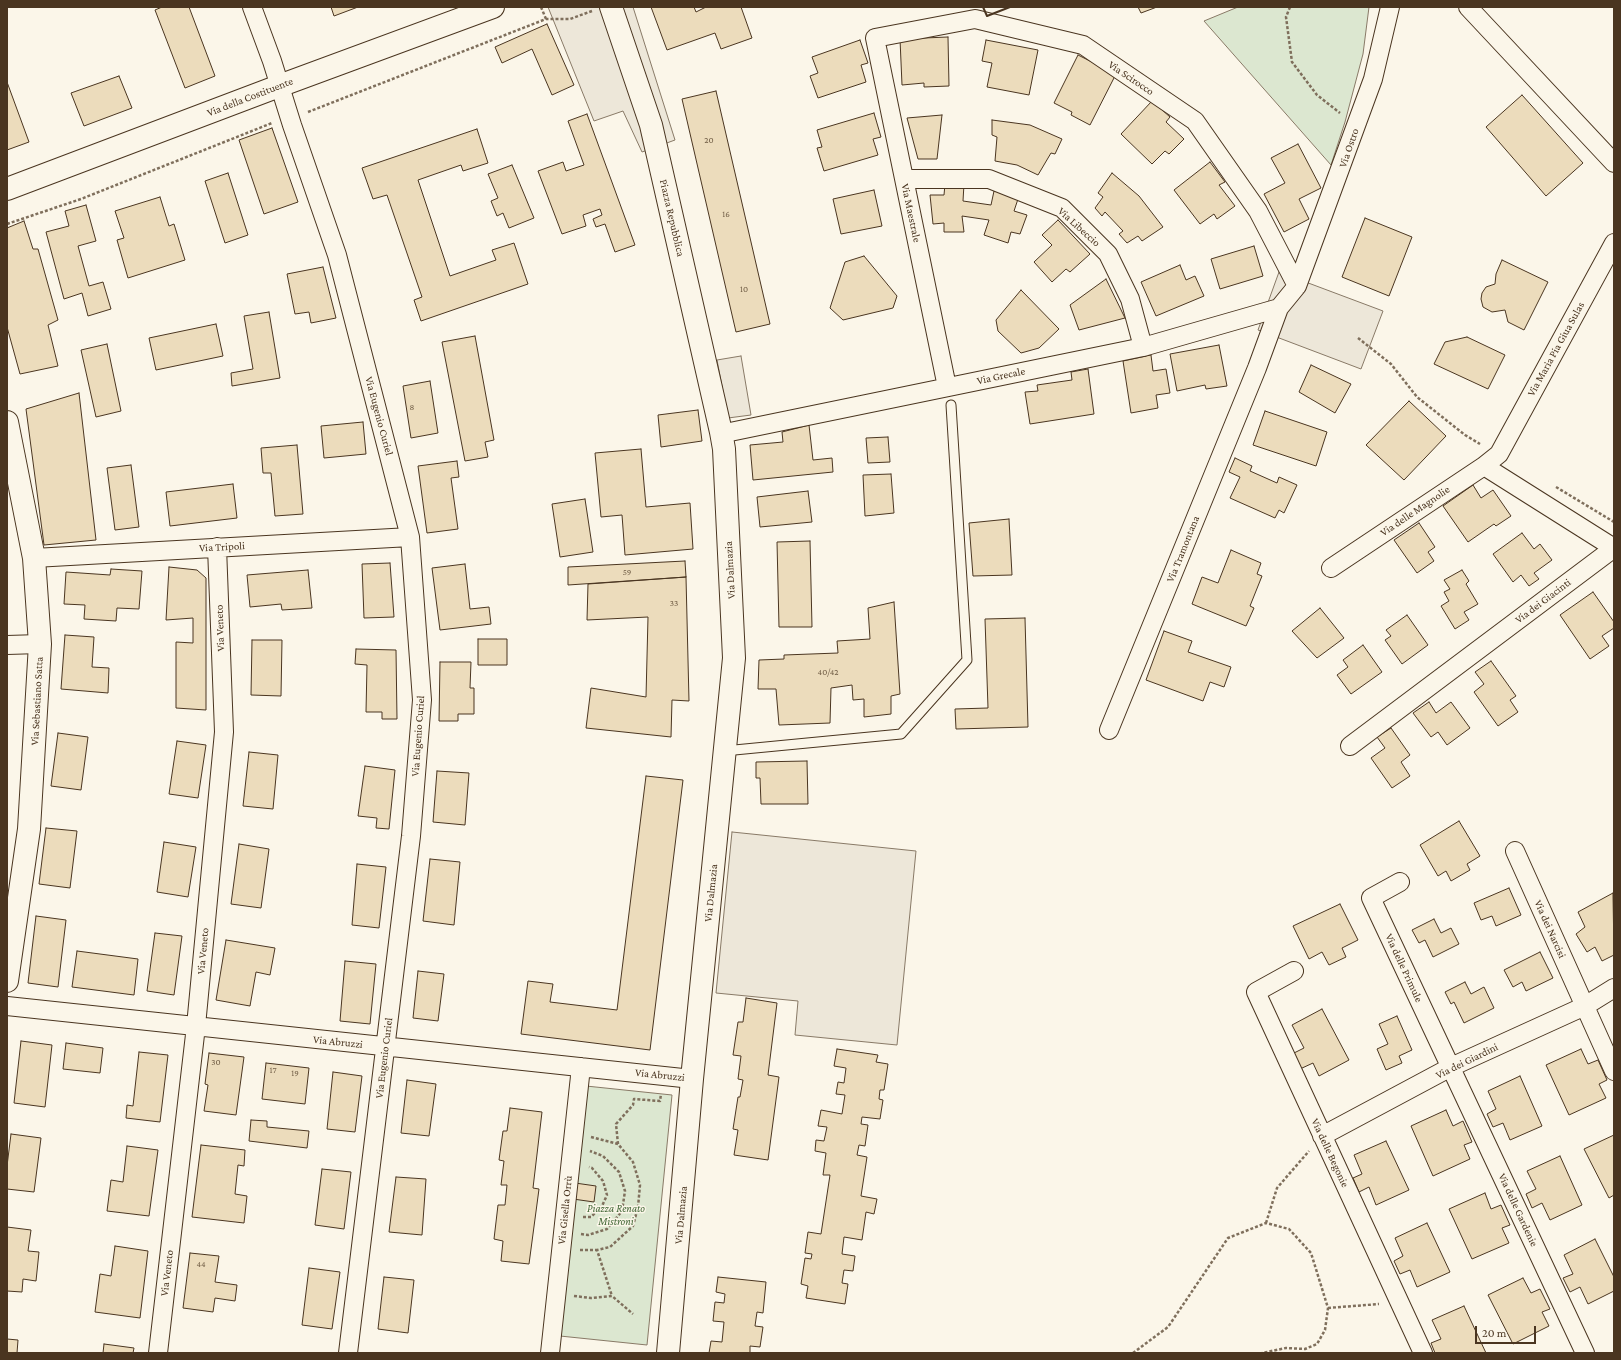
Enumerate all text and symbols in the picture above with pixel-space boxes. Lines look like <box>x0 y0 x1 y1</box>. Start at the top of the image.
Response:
street label: Via Scirocco <box>1106 58 1156 98</box>
street label: Via della Costituente <box>205 75 295 119</box>
street label: Via Ostro <box>1336 127 1362 169</box>
house number: 20 <box>704 135 714 145</box>
street label: Piazza Repubblica <box>657 178 687 258</box>
street label: Via Maestrale <box>898 182 924 244</box>
street label: Via Libeccio <box>1055 205 1103 249</box>
house number: 16 <box>722 209 730 219</box>
house number: 10 <box>740 284 748 294</box>
street label: Via Maria Pia Giua Sulas <box>1525 299 1587 399</box>
street label: Via Grecale <box>976 364 1026 388</box>
street label: Via Eugenio Curiel <box>362 375 396 457</box>
house number: 8 <box>410 402 414 412</box>
street label: Via delle Magnolie <box>1378 483 1452 539</box>
street label: Via Tramontana <box>1164 514 1202 584</box>
street label: Via Tripoli <box>199 539 245 555</box>
street label: Via Dalmazia <box>722 541 738 599</box>
house number: 59 <box>623 567 631 577</box>
street label: Via dei Giacinti <box>1512 576 1574 626</box>
house number: 33 <box>670 598 678 608</box>
street label: Via Veneto <box>213 605 227 651</box>
street label: Via Sebastiano Satta <box>28 656 46 746</box>
house number: 40/42 <box>818 667 838 677</box>
street label: Via Eugenio Curiel <box>409 695 427 777</box>
street label: Via Dalmazia <box>701 863 721 923</box>
street label: Via dei Narcisi <box>1531 898 1569 960</box>
street label: Via Veneto <box>194 927 212 975</box>
street label: Via delle Primule <box>1382 932 1426 1004</box>
street label: Via Eugenio Curiel <box>373 1017 395 1099</box>
street label: Via Abruzzi <box>312 1033 364 1051</box>
street label: Via dei Giardini <box>1434 1040 1500 1082</box>
house number: 30 <box>211 1057 221 1067</box>
house number: 17 <box>269 1065 277 1075</box>
street label: Via Abruzzi <box>634 1066 686 1084</box>
house number: 19 <box>291 1068 299 1078</box>
street label: Via delle Begonie <box>1308 1116 1352 1190</box>
street label: Via delle Gardenie <box>1495 1171 1541 1249</box>
street label: Via Gisella Orrù <box>555 1175 575 1245</box>
street label: Via Dalmazia <box>672 1186 690 1244</box>
park label: Piazza Renato Mistroni <box>587 1202 645 1228</box>
street label: Via Veneto <box>158 1249 176 1297</box>
house number: 44 <box>196 1259 206 1269</box>
scale bar <box>1477 1318 1538 1344</box>
text: 20 m <box>1482 1326 1506 1340</box>

